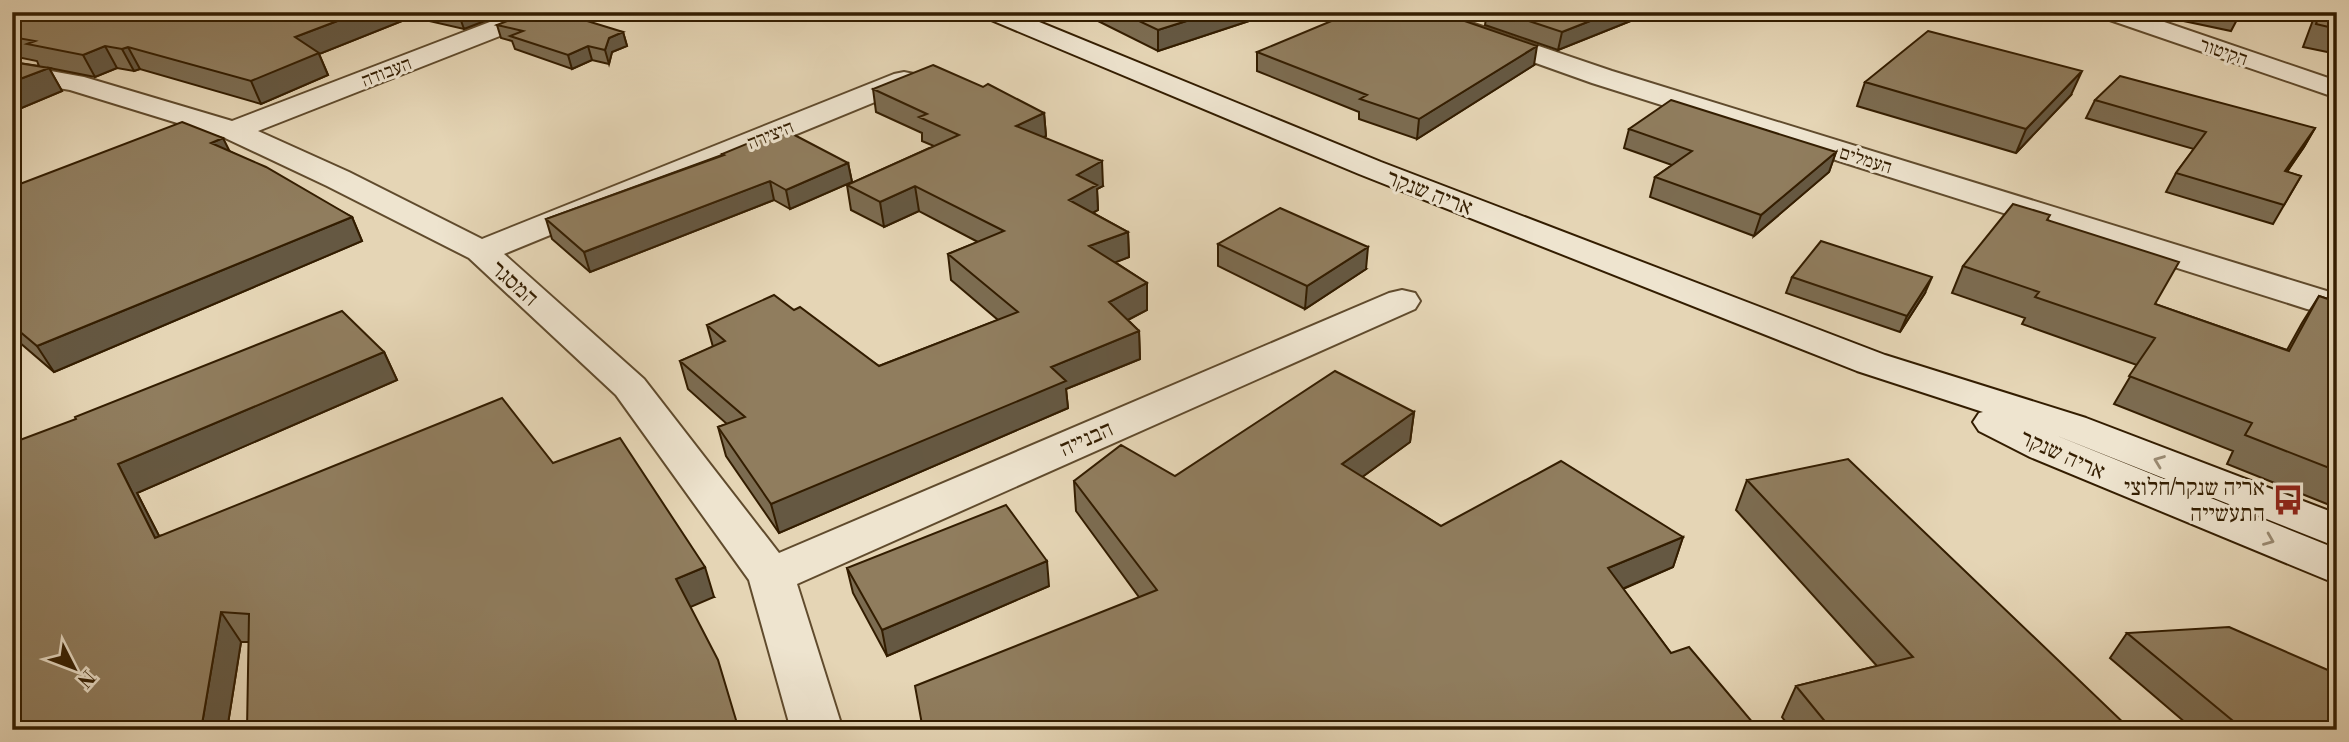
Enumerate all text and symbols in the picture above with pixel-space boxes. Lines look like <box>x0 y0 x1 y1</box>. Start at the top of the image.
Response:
street label: הקיטור <box>2197 33 2251 71</box>
street label: העבודה <box>358 51 415 92</box>
street label: היצירה <box>744 115 797 155</box>
street label: העמלים <box>1836 141 1895 179</box>
street label: אריה שנקר <box>1383 164 1477 222</box>
street label: המסגר <box>485 255 544 312</box>
street label: הבנייה <box>1055 415 1118 463</box>
street label: אריה שנקר <box>2016 424 2109 486</box>
one-way arrow <box>2154 456 2166 470</box>
place label: אריה שנקר/חלוצי התעשייה <box>2124 474 2265 528</box>
bus stop icon: אריה שנקר/חלוצי התעשייה <box>2271 483 2305 517</box>
one-way arrow <box>2263 531 2275 545</box>
north arrow <box>38 634 108 704</box>
text: N <box>72 665 100 692</box>

